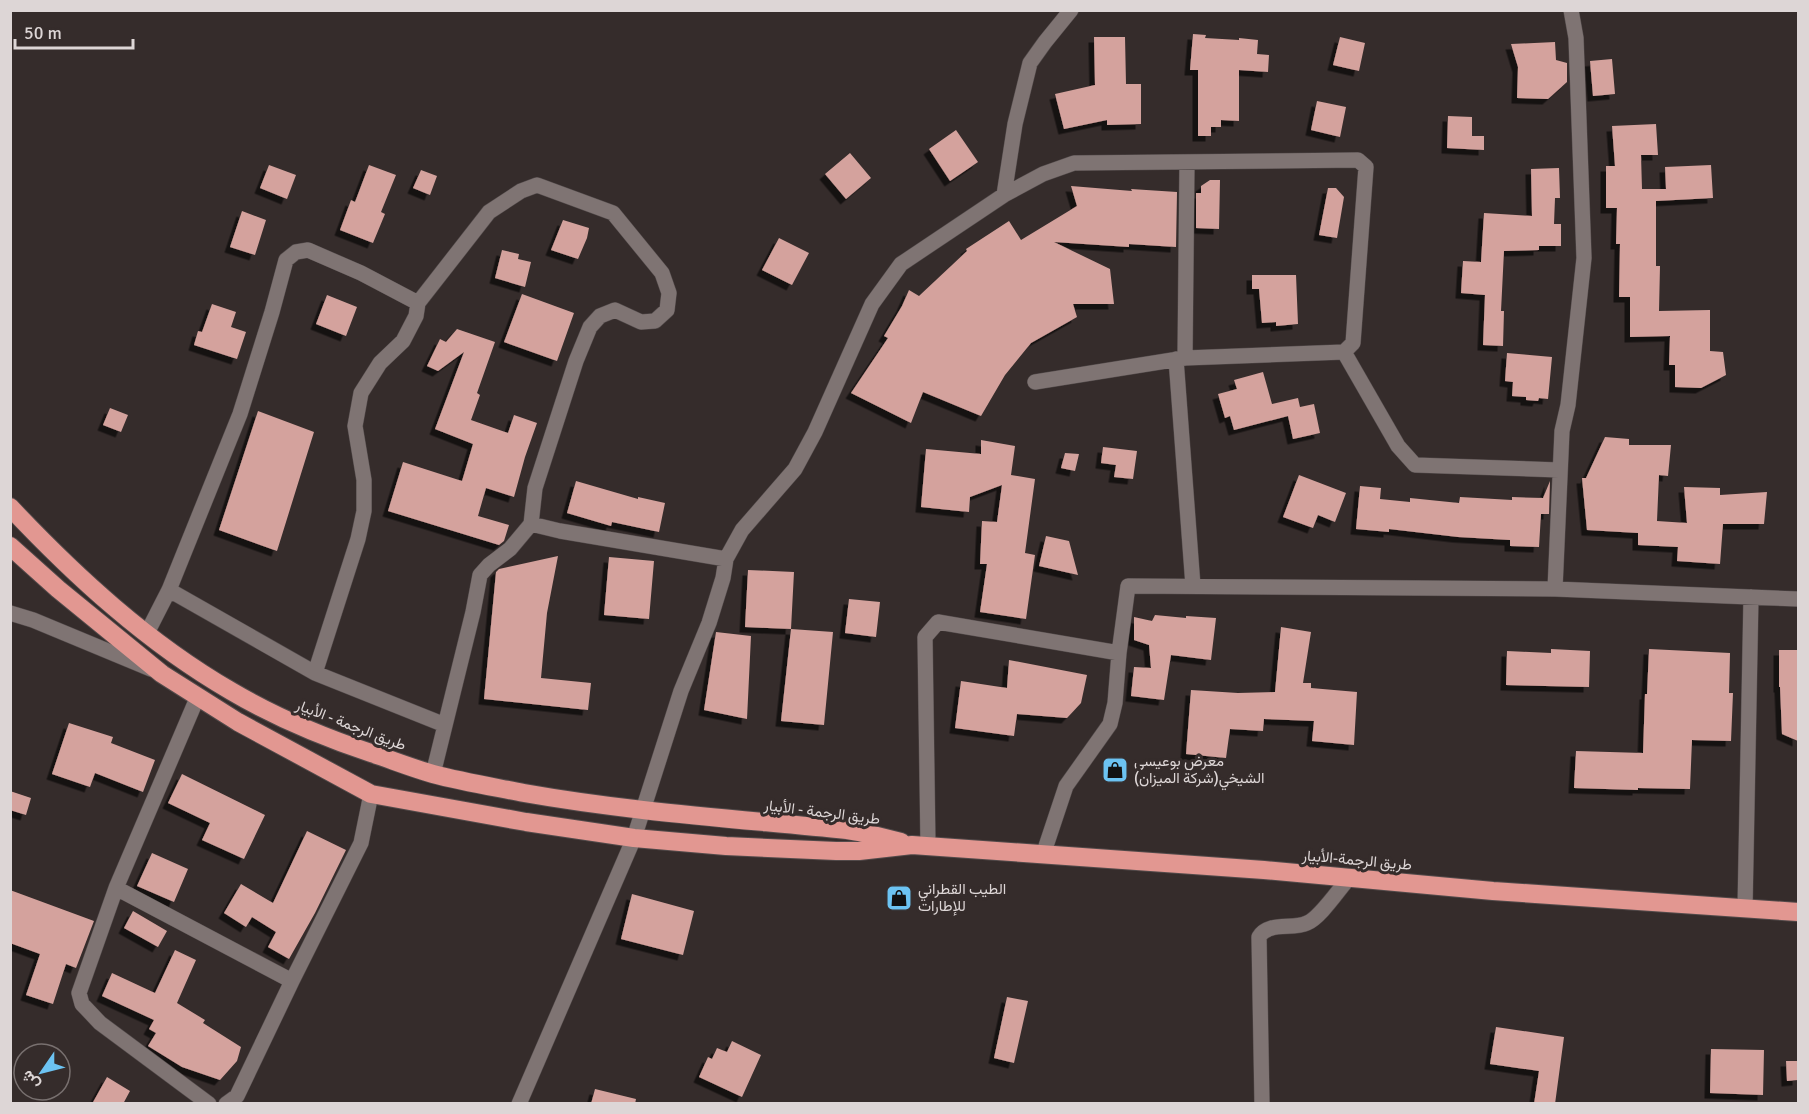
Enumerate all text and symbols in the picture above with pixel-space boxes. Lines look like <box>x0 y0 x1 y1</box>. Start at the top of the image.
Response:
scale bar <box>15 12 134 50</box>
text: 50 m <box>24 22 62 44</box>
street label: طريق الرجمة - الأبيار <box>292 695 409 755</box>
place label: معرض بوعيسى الشيخي(شركة الميزان) <box>1134 752 1265 791</box>
shop icon: معرض بوعيسى الشيخي(شركة الميزان) <box>1100 755 1130 785</box>
street label: طريق الرجمة - الأبيار <box>762 796 881 829</box>
street label: طريق الرجمة-الأبيار <box>1300 846 1413 875</box>
place label: الطيب القطراني للإطارات <box>918 880 1006 916</box>
shop icon: الطيب القطراني للإطارات <box>884 883 914 913</box>
north arrow <box>12 1042 72 1102</box>
text: ش <box>17 1066 44 1094</box>

